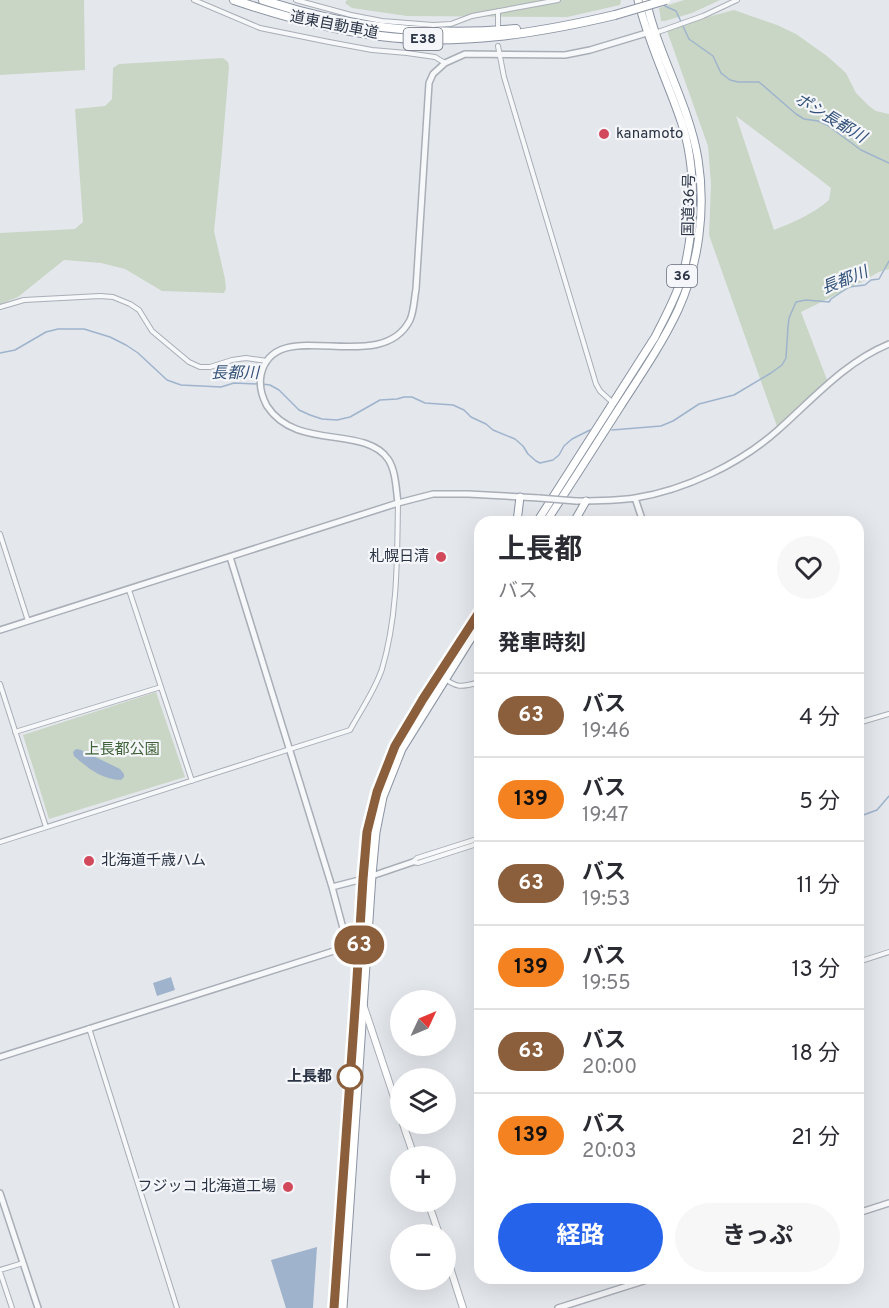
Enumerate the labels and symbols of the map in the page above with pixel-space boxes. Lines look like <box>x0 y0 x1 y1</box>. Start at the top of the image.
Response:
street label: 道東自動車道 <box>288 8 380 44</box>
road number: E38 <box>404 28 442 50</box>
water label: ポシ長都川 <box>791 90 871 149</box>
place label: kanamoto <box>616 125 683 144</box>
marker: kanamoto <box>597 127 611 141</box>
street label: 国道36号 <box>680 173 700 237</box>
water label: 長都川 <box>819 262 873 299</box>
road number: 36 <box>667 265 697 287</box>
water label: 長都川 <box>211 364 261 384</box>
place label: 札幌日清 <box>369 548 429 567</box>
marker: 札幌日清 <box>434 550 448 564</box>
park label: 上長都公園 <box>84 741 160 760</box>
place label: 北海道千歳ハム <box>101 851 206 871</box>
marker: 北海道千歳ハム <box>82 854 96 868</box>
line badge: 63 <box>332 926 386 964</box>
north arrow <box>390 990 456 1056</box>
marker: 上長都 <box>337 1064 363 1090</box>
place label: 上長都 <box>287 1068 332 1087</box>
place label: フジッコ 北海道工場 <box>137 1177 276 1197</box>
marker: フジッコ 北海道工場 <box>281 1180 295 1194</box>

